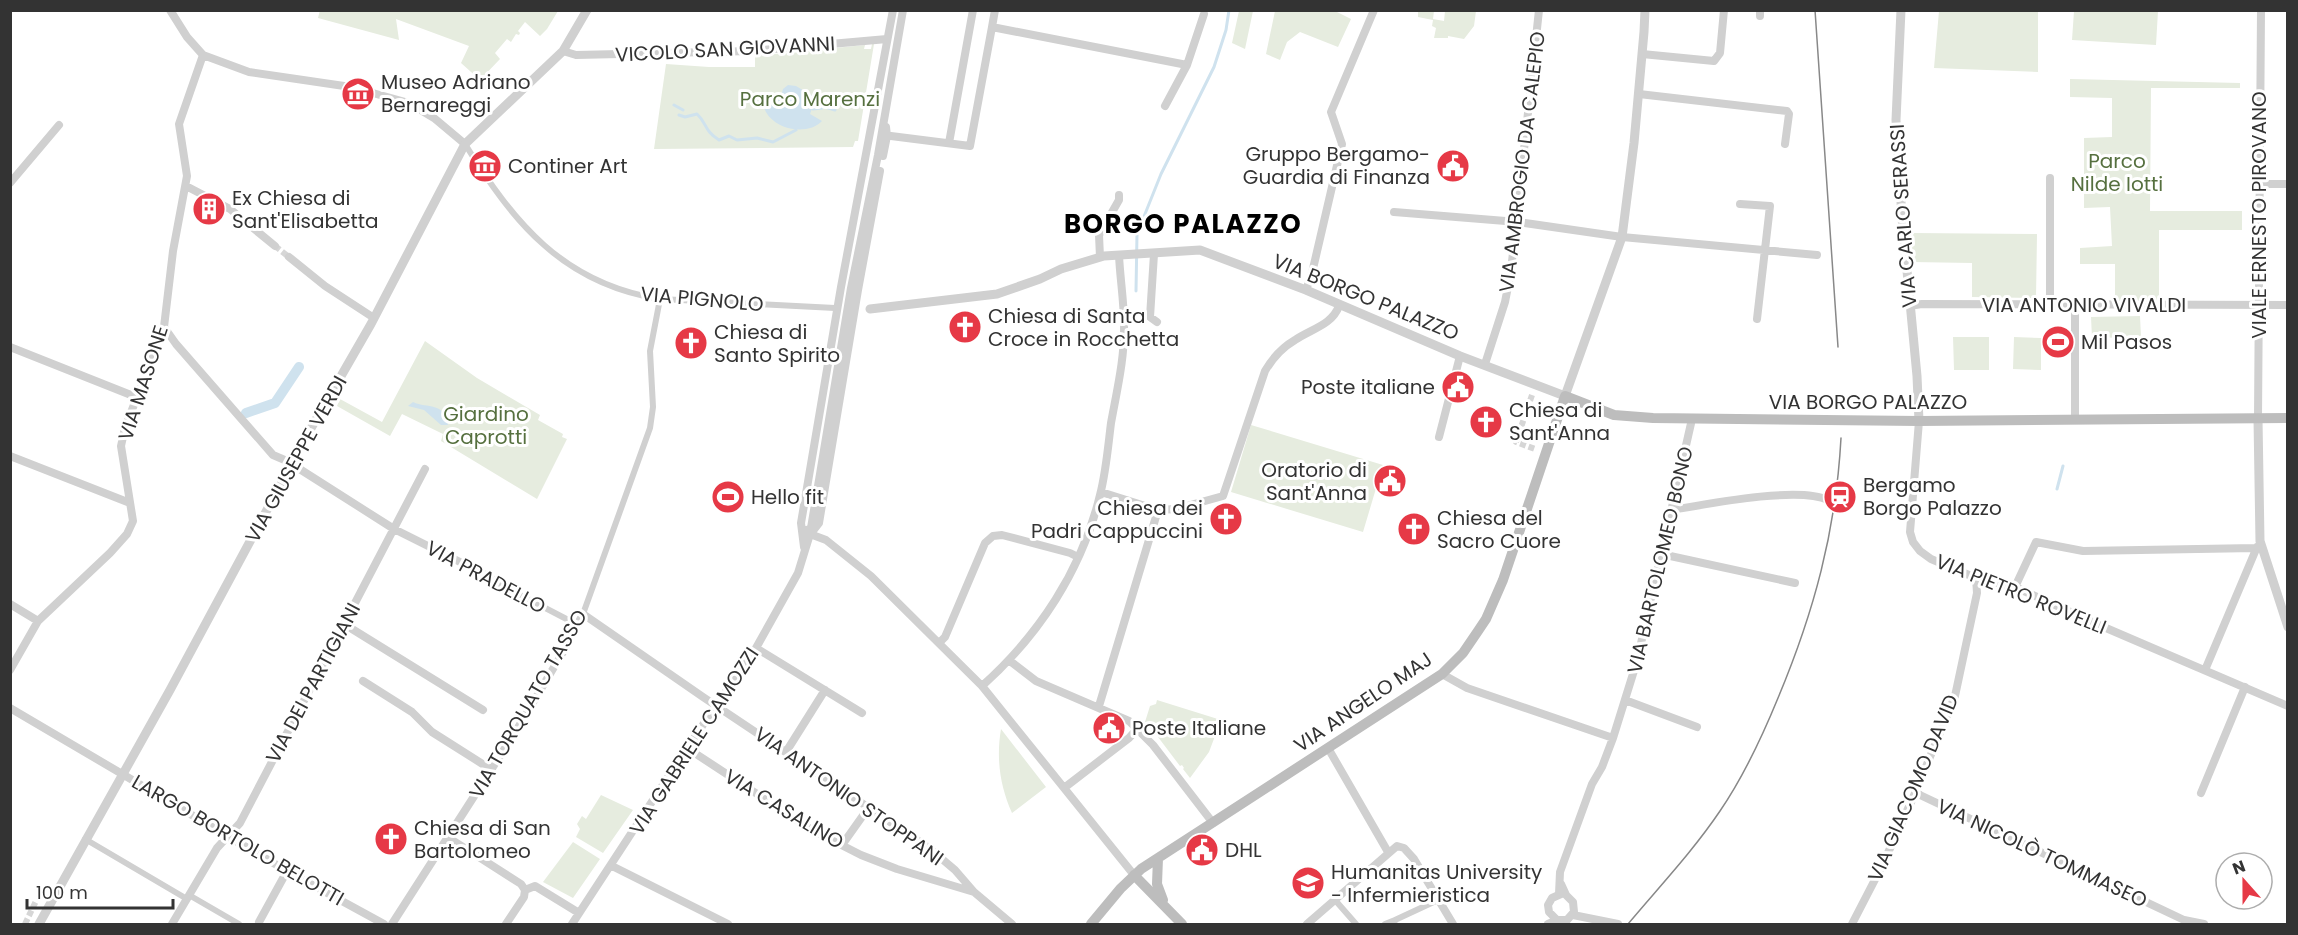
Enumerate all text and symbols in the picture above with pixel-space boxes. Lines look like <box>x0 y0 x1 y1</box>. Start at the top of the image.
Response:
street label: VICOLO SAN GIOVANNI <box>614 29 836 69</box>
street label: VIA AMBROGIO DA CALEPIO <box>1492 30 1552 294</box>
place label: Museo Adriano Bernareggi <box>381 68 531 119</box>
museum icon: Museo Adriano Bernareggi <box>340 76 376 112</box>
park label: Parco Marenzi <box>740 85 880 113</box>
street label: VIALE ERNESTO PIROVANO <box>2245 91 2273 339</box>
street label: VIA CARLO SERASSI <box>1883 123 1923 309</box>
place label: Gruppo Bergamo- Guardia di Finanza <box>1243 140 1430 191</box>
park label: Parco Nilde Iotti <box>2071 147 2163 198</box>
museum icon: Continer Art <box>467 148 503 184</box>
public building icon: Gruppo Bergamo- Guardia di Finanza <box>1435 148 1471 184</box>
place label: Continer Art <box>508 152 627 180</box>
place label: Ex Chiesa di Sant'Elisabetta <box>232 184 379 235</box>
building icon: Ex Chiesa di Sant'Elisabetta <box>191 191 227 227</box>
district label: BORGO PALAZZO <box>1064 206 1302 242</box>
street label: VIA BORGO PALAZZO <box>1269 247 1463 347</box>
street label: VIA PIGNOLO <box>639 280 765 318</box>
street label: VIA ANTONIO VIVALDI <box>1982 291 2186 319</box>
place label: Chiesa di Santa Croce in Rocchetta <box>988 302 1179 353</box>
church icon: Chiesa di Santa Croce in Rocchetta <box>947 309 983 345</box>
place label: Chiesa di Santo Spirito <box>714 318 840 369</box>
street label: VIA MASONE <box>111 322 175 444</box>
sports icon: Mil Pasos <box>2040 324 2076 360</box>
church icon: Chiesa di Santo Spirito <box>673 325 709 361</box>
place label: Mil Pasos <box>2081 328 2172 356</box>
public building icon: Poste italiane <box>1440 369 1476 405</box>
street label: VIA GIUSEPPE VERDI <box>238 370 354 548</box>
place label: Poste italiane <box>1301 373 1435 401</box>
street label: VIA BORGO PALAZZO <box>1769 388 1967 416</box>
place label: Chiesa di Sant'Anna <box>1509 396 1610 447</box>
park label: Giardino Caprotti <box>443 400 529 451</box>
church icon: Chiesa di Sant'Anna <box>1468 404 1504 440</box>
street label: VIA BARTOLOMEO BONO <box>1620 444 1700 676</box>
place label: Oratorio di Sant'Anna <box>1261 456 1367 507</box>
public building icon: Oratorio di Sant'Anna <box>1372 463 1408 499</box>
place label: Bergamo Borgo Palazzo <box>1863 471 2002 522</box>
sports icon: Hello fit <box>710 479 746 515</box>
station icon: Bergamo Borgo Palazzo <box>1822 479 1858 515</box>
place label: Hello fit <box>751 483 824 511</box>
place label: Chiesa dei Padri Cappuccini <box>1031 494 1203 545</box>
church icon: Chiesa dei Padri Cappuccini <box>1208 501 1244 537</box>
place label: Chiesa del Sacro Cuore <box>1437 504 1561 555</box>
church icon: Chiesa del Sacro Cuore <box>1396 511 1432 547</box>
street label: VIA PRADELLO <box>421 534 551 620</box>
street label: VIA PIETRO ROVELLI <box>1931 547 2111 641</box>
street label: VIA DEI PARTIGIANI <box>259 598 367 768</box>
street label: VIA TORQUATO TASSO <box>462 604 594 804</box>
street label: VIA GABRIELE CAMOZZI <box>623 642 765 840</box>
street label: VIA ANGELO MAJ <box>1288 645 1438 759</box>
street label: VIA GIACOMO DAVID <box>1861 690 1965 886</box>
public building icon: Poste Italiane <box>1091 710 1127 746</box>
place label: Poste Italiane <box>1132 714 1266 742</box>
street label: VIA ANTONIO STOPPANI <box>749 720 949 872</box>
street label: VIA CASALINO <box>719 762 849 856</box>
street label: LARGO BORTOLO BELOTTI <box>127 768 349 912</box>
street label: VIA NICOLÒ TOMMASEO <box>1932 792 2152 914</box>
place label: Chiesa di San Bartolomeo <box>414 814 551 865</box>
church icon: Chiesa di San Bartolomeo <box>373 821 409 857</box>
public building icon: DHL <box>1184 832 1220 868</box>
place label: DHL <box>1225 836 1262 864</box>
north arrow <box>2214 851 2274 911</box>
text: N <box>2229 855 2249 880</box>
place label: Humanitas University - Infermieristica <box>1331 858 1542 909</box>
school or university icon: Humanitas University - Infermieristica <box>1290 865 1326 901</box>
scale bar <box>27 872 172 910</box>
text: 100 m <box>36 880 88 905</box>

